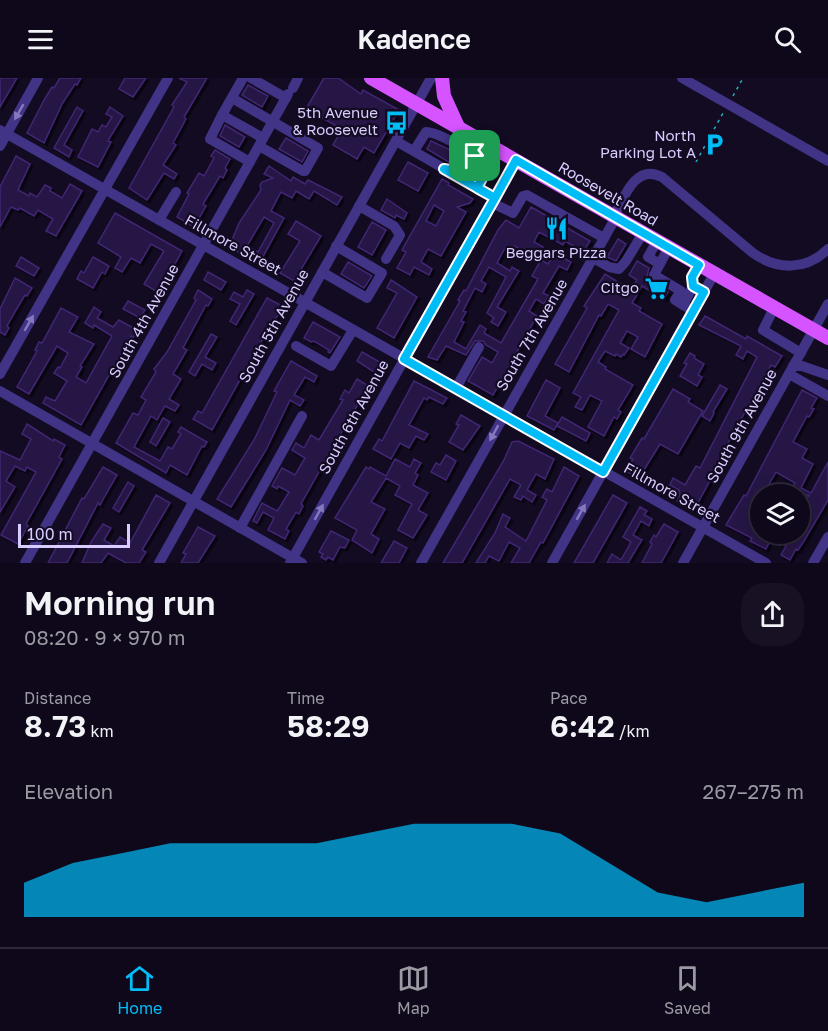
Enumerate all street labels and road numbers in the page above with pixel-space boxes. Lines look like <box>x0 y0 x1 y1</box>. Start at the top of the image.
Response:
street label: Roosevelt Road <box>555 157 662 229</box>
street label: Fillmore Street <box>182 210 285 278</box>
street label: South 4th Avenue <box>104 260 182 381</box>
street label: South 5th Avenue <box>234 265 312 386</box>
street label: South 7th Avenue <box>492 275 571 394</box>
street label: South 6th Avenue <box>314 356 392 477</box>
street label: South 9th Avenue <box>702 365 780 486</box>
street label: Fillmore Street <box>621 458 724 526</box>

